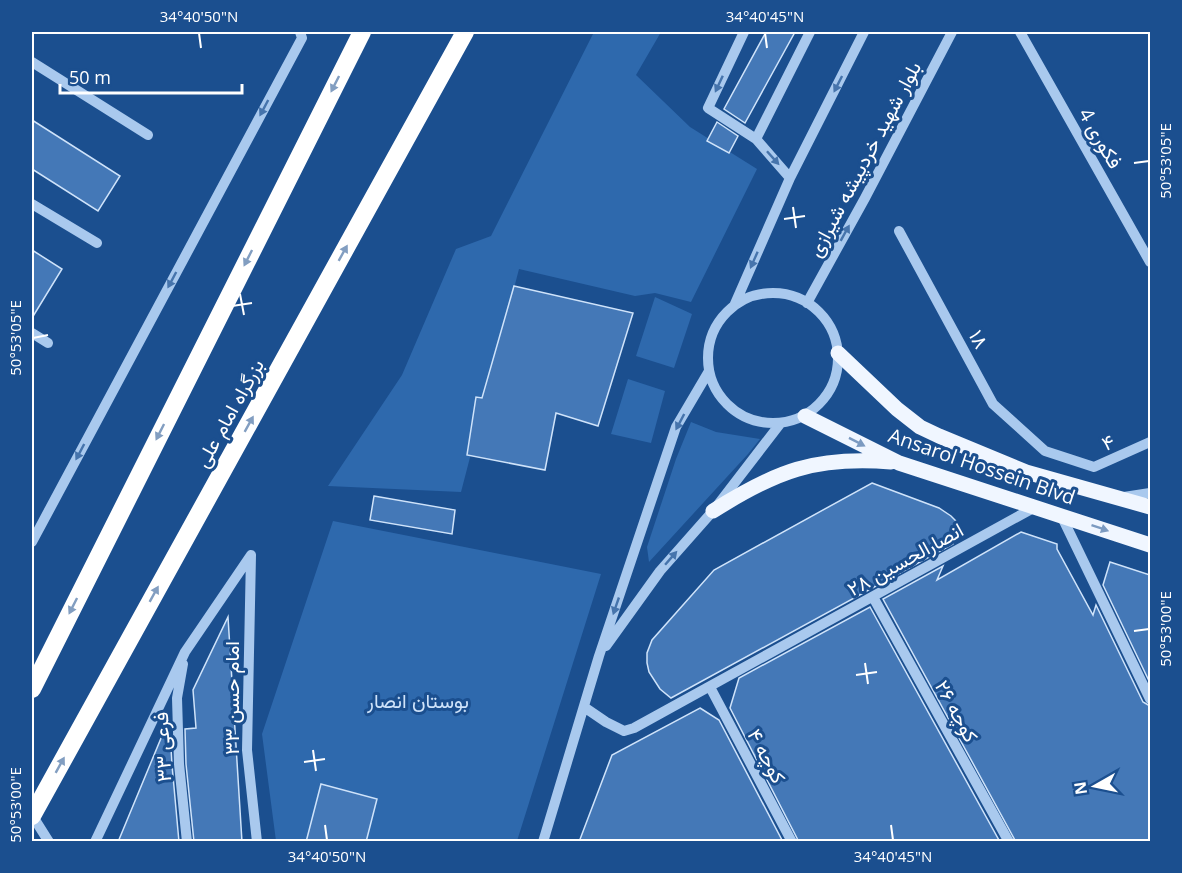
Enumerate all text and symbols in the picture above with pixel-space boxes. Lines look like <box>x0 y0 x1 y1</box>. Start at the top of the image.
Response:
text: 34°40'50"N <box>160 6 238 26</box>
text: 34°40'45"N <box>726 6 804 26</box>
street label: بلوار شهید خردپیشه شیرازی <box>801 56 928 262</box>
scale bar <box>60 57 242 95</box>
text: 50 m <box>69 65 111 89</box>
one-way arrow <box>331 75 340 92</box>
one-way arrow <box>833 75 843 92</box>
one-way arrow <box>715 76 724 93</box>
one-way arrow <box>259 100 269 117</box>
street label: فکوری 4 <box>1073 103 1129 173</box>
text: 50°53'05"E <box>1155 123 1175 199</box>
one-way arrow <box>766 150 779 165</box>
one-way arrow <box>840 225 850 242</box>
one-way arrow <box>338 244 348 261</box>
one-way arrow <box>243 249 253 266</box>
one-way arrow <box>750 251 759 268</box>
one-way arrow <box>167 272 177 289</box>
text: 50°53'05"E <box>5 300 25 376</box>
street label: ۱۸ <box>963 325 995 353</box>
street label: بزرگراه امام علی <box>188 354 270 472</box>
one-way arrow <box>675 413 684 430</box>
one-way arrow <box>243 415 253 432</box>
street label: Ansarol Hossein Blvd <box>885 421 1079 511</box>
one-way arrow <box>156 423 166 441</box>
street label: ۴ <box>1097 427 1119 457</box>
one-way arrow <box>848 436 866 446</box>
one-way arrow <box>75 443 85 460</box>
street label: انصارالحسین ۲۸ <box>842 516 968 602</box>
one-way arrow <box>1091 524 1109 534</box>
one-way arrow <box>664 551 677 566</box>
one-way arrow <box>149 585 159 602</box>
text: 50°53'00"E <box>1155 591 1175 667</box>
one-way arrow <box>611 597 620 615</box>
one-way arrow <box>68 598 78 615</box>
street label: امام حسن ۳۳ <box>218 641 245 755</box>
street label: کوچه ۲۶ <box>928 675 985 747</box>
park label: بوستان انصار <box>366 687 469 714</box>
street label: فرعی ۳۳ <box>147 711 177 783</box>
street label: کوچه ۴ <box>741 724 793 789</box>
one-way arrow <box>55 756 65 773</box>
north arrow <box>1065 756 1125 816</box>
text: 50°53'00"E <box>5 767 25 843</box>
text: N <box>1068 780 1092 796</box>
text: 34°40'50"N <box>288 846 366 866</box>
text: 34°40'45"N <box>854 846 932 866</box>

